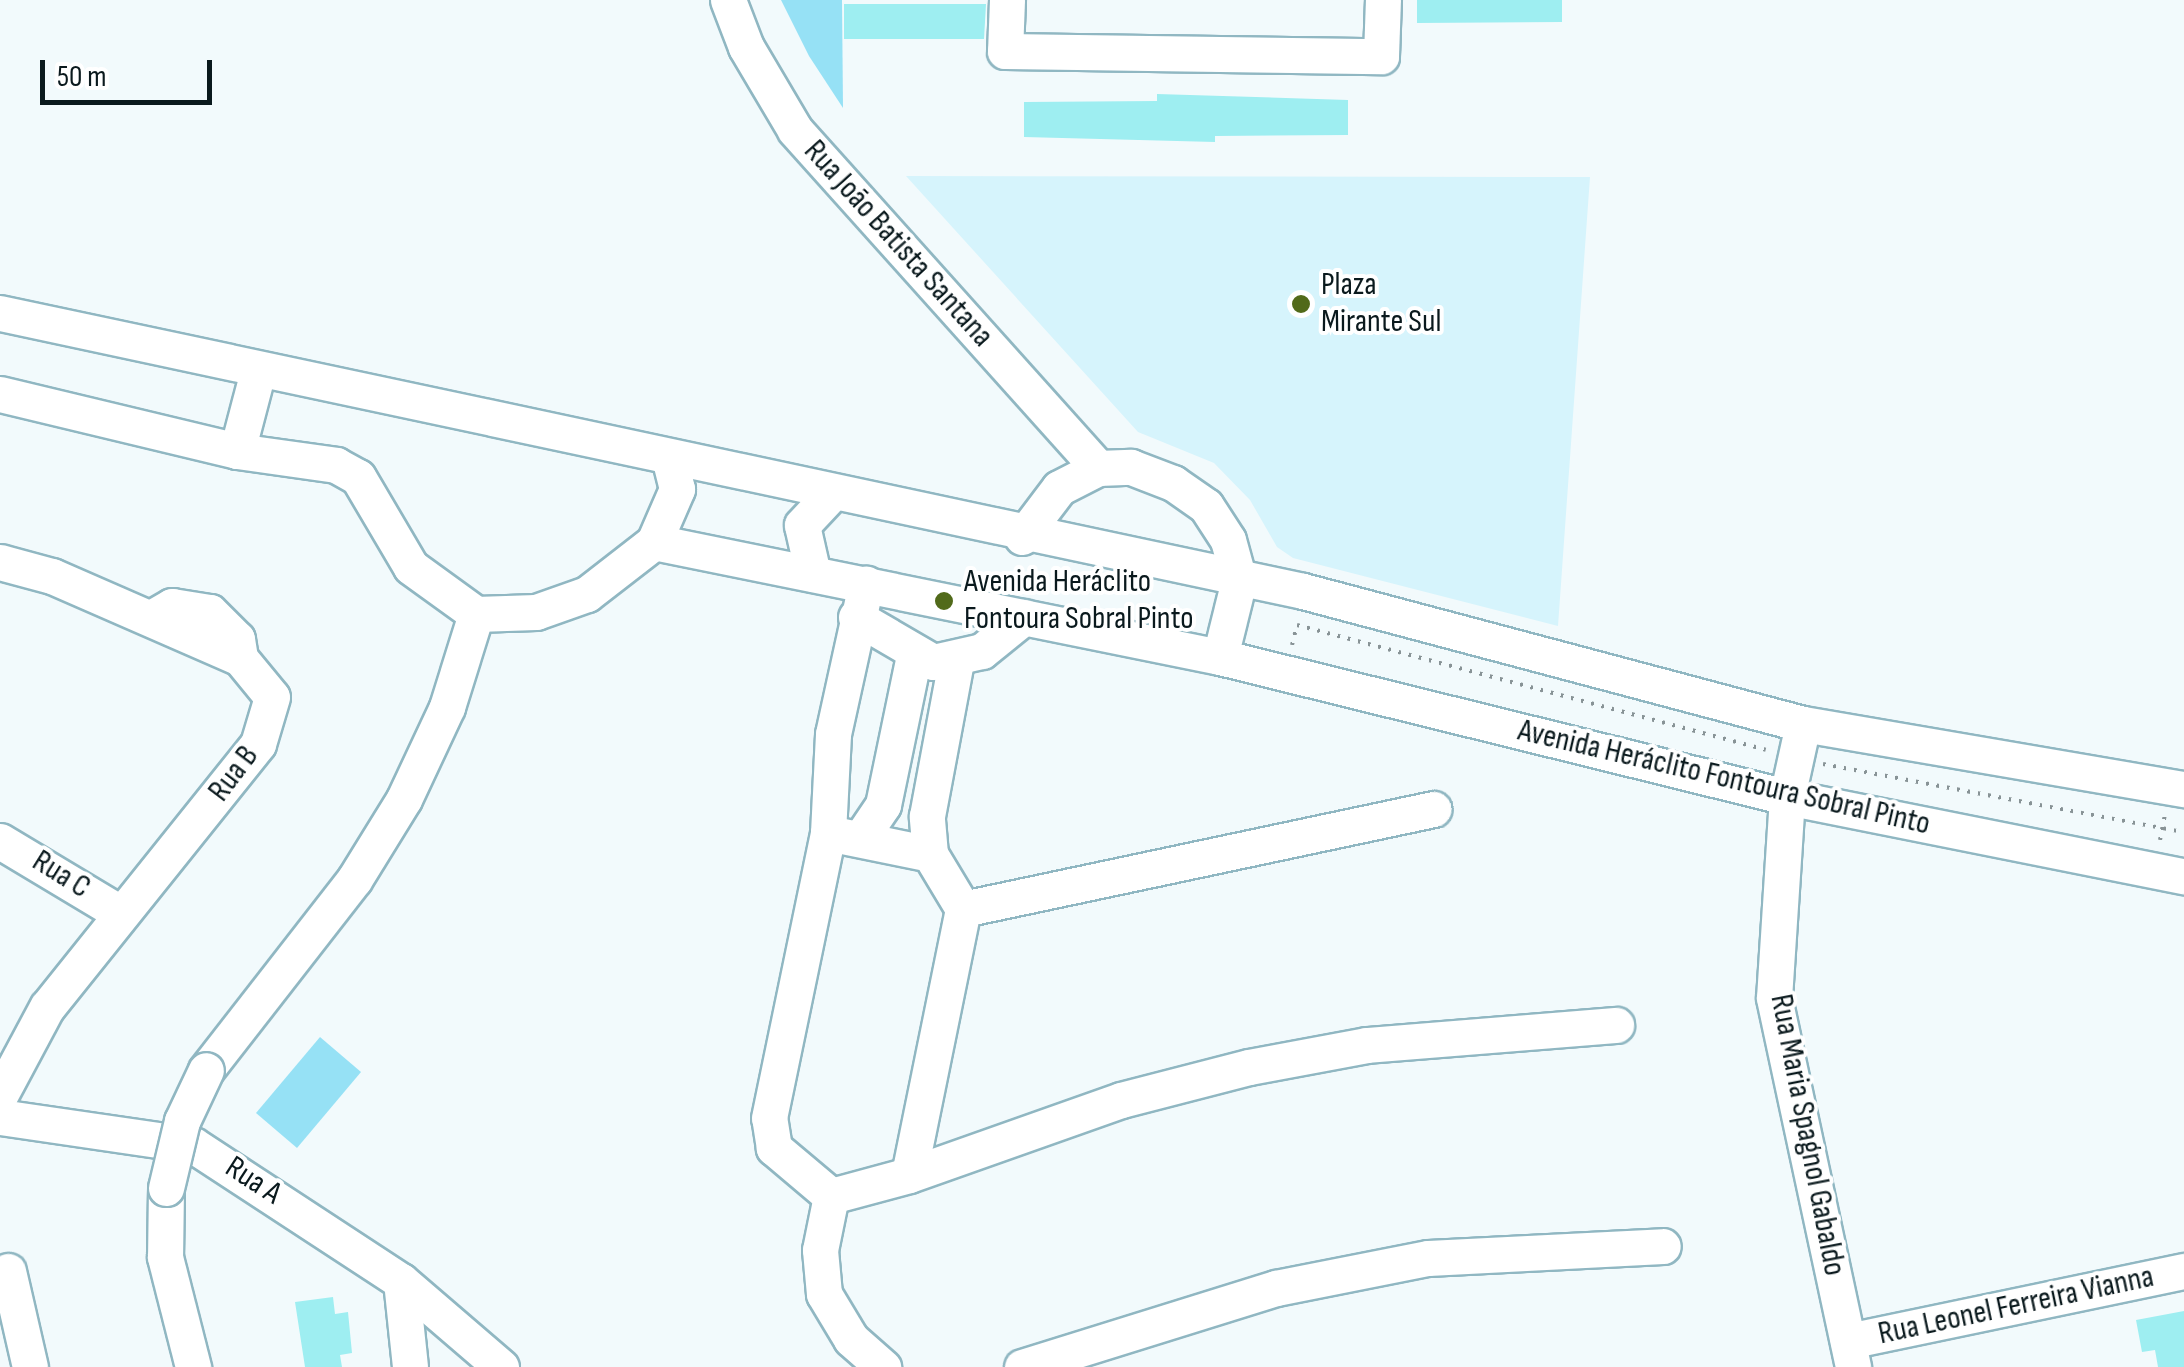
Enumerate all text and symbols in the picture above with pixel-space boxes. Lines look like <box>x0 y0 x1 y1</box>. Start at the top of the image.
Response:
scale bar <box>45 40 218 102</box>
text: 50 m <box>57 59 106 95</box>
street label: Rua João Batista Santana <box>795 133 1001 355</box>
place label: Plaza Mirante Sul <box>1321 267 1441 342</box>
marker: Plaza Mirante Sul <box>1290 293 1312 315</box>
place label: Avenida Heráclito Fontoura Sobral Pinto <box>964 564 1194 639</box>
marker: Avenida Heráclito Fontoura Sobral Pinto <box>933 590 955 612</box>
street label: Avenida Heráclito Fontoura Sobral Pinto <box>1514 712 1934 844</box>
street label: Rua B <box>201 739 267 809</box>
street label: Rua C <box>25 843 97 907</box>
street label: Rua Maria Spagnol Gabaldo <box>1761 991 1853 1279</box>
street label: Rua A <box>218 1149 288 1213</box>
street label: Rua Leonel Ferreira Vianna <box>1875 1258 2157 1354</box>

